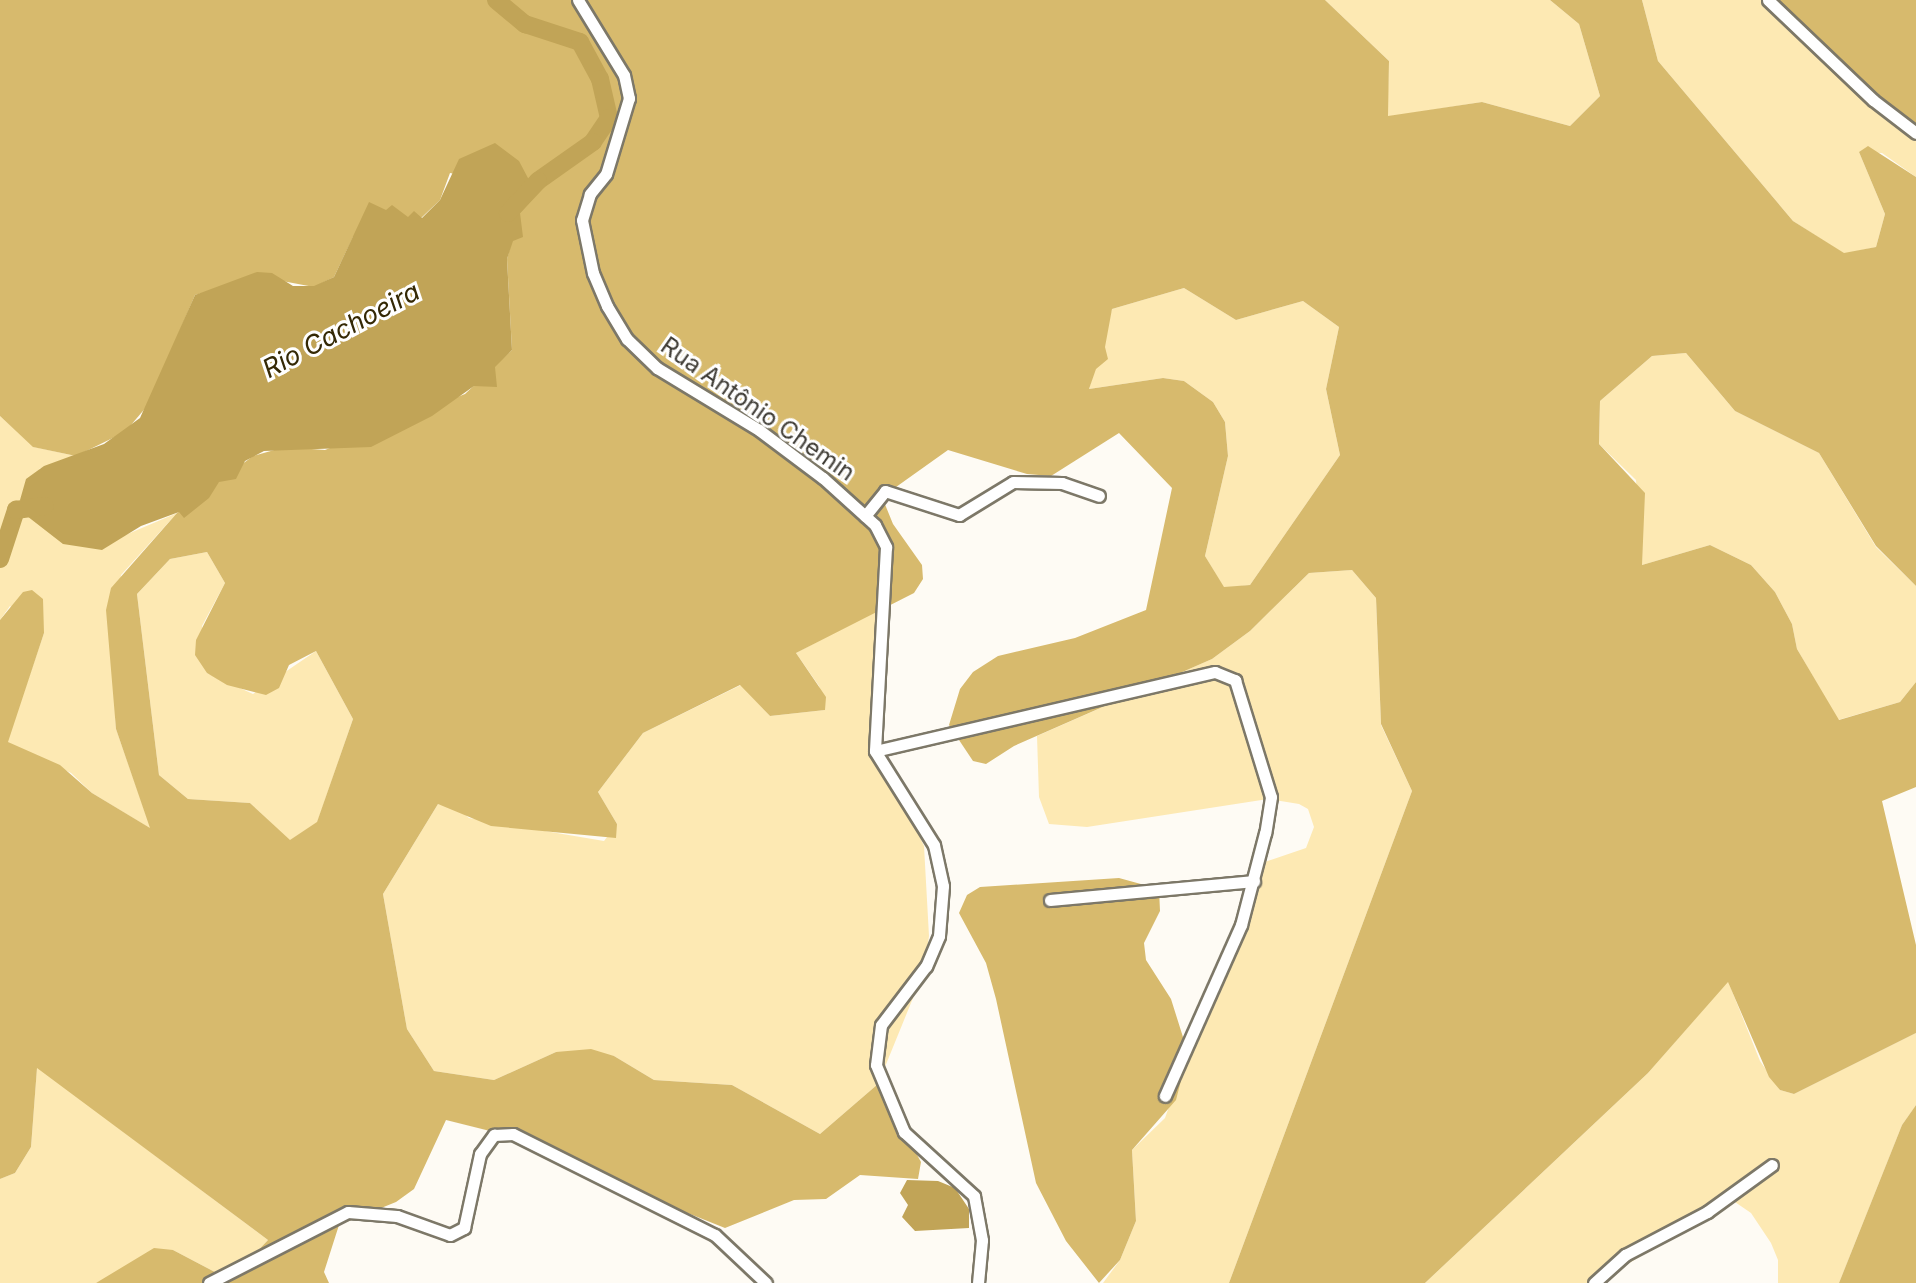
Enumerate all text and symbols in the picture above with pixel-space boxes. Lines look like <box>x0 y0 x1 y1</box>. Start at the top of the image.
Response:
water label: Rio Cachoeira <box>257 276 425 384</box>
street label: Rua Antônio Chemin <box>655 331 861 487</box>

